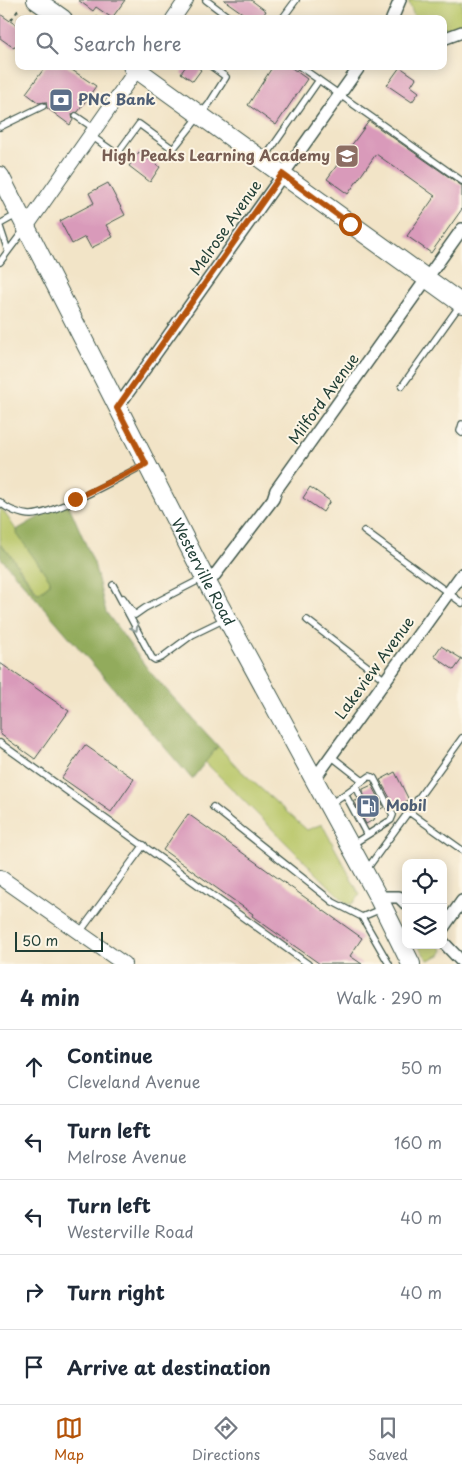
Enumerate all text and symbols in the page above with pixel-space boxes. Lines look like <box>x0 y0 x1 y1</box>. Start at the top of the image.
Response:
search box <box>15 15 447 70</box>
icon: search <box>33 29 61 57</box>
text: Search here <box>73 29 182 57</box>
bank icon: PNC Bank <box>48 87 74 113</box>
place label: PNC Bank <box>78 87 156 110</box>
place label: High Peaks Learning Academy <box>102 143 330 166</box>
school or university icon: High Peaks Learning Academy <box>334 143 360 169</box>
street label: Melrose Avenue <box>183 175 266 280</box>
route start <box>339 213 362 236</box>
street label: Milford Avenue <box>282 348 364 448</box>
route end <box>64 488 87 511</box>
street label: Westerville Road <box>166 514 242 630</box>
street label: Lakeview Avenue <box>329 611 419 723</box>
one-way arrow <box>129 623 139 632</box>
fuel station icon: Mobil <box>355 793 381 819</box>
place label: Mobil <box>386 793 427 816</box>
map controls <box>402 859 447 949</box>
button: locate <box>402 859 447 904</box>
button: layers <box>402 904 447 949</box>
scale bar <box>15 929 102 952</box>
text: 50 m <box>22 930 58 951</box>
text: 4 min <box>20 981 80 1013</box>
text: Walk · 290 m <box>336 985 442 1009</box>
text: Continue <box>67 1041 153 1069</box>
icon: ahead <box>20 1053 48 1081</box>
text: 50 m <box>401 1055 442 1079</box>
text: Cleveland Avenue <box>67 1069 200 1093</box>
text: Turn left <box>67 1116 151 1144</box>
icon: left <box>20 1128 48 1156</box>
text: 160 m <box>394 1130 442 1154</box>
text: Melrose Avenue <box>67 1144 187 1168</box>
text: Turn left <box>67 1191 151 1219</box>
icon: left <box>20 1203 48 1231</box>
text: 40 m <box>400 1205 442 1229</box>
text: Westerville Road <box>67 1219 194 1243</box>
icon: right <box>20 1278 48 1306</box>
text: Turn right <box>67 1278 165 1306</box>
text: 40 m <box>400 1280 442 1304</box>
icon: arrive <box>20 1353 48 1381</box>
text: Arrive at destination <box>67 1353 271 1381</box>
tab: Map <box>54 1414 84 1465</box>
tab: Directions <box>192 1414 260 1465</box>
tab: Saved <box>368 1414 408 1465</box>

